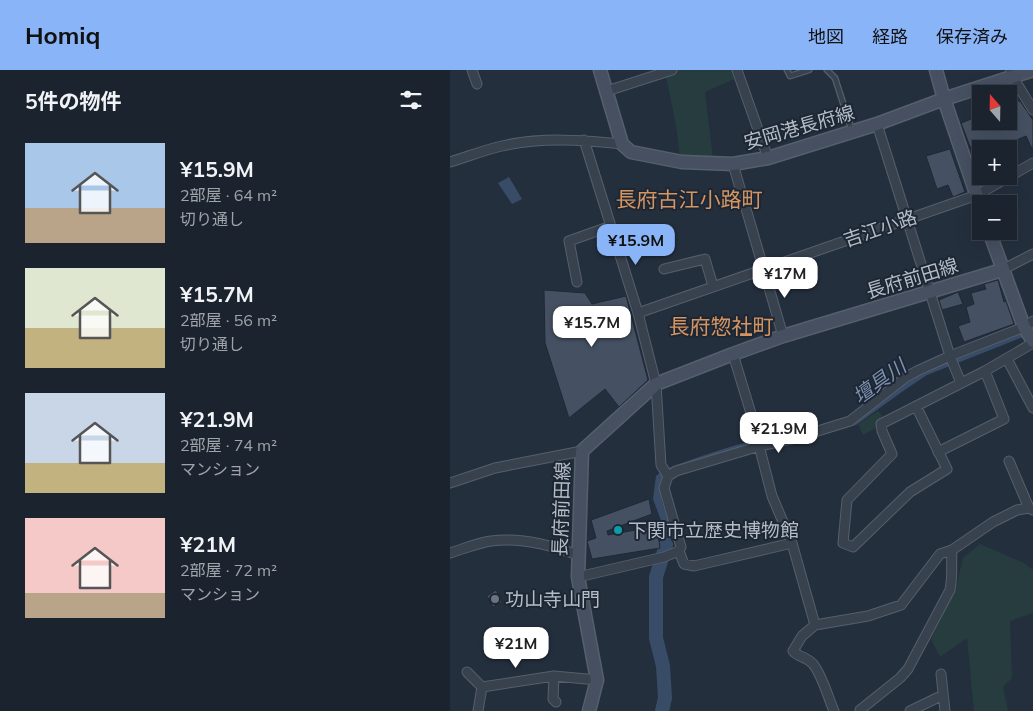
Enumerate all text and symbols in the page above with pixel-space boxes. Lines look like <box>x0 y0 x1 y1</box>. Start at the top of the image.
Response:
text: Homiq <box>25 20 101 50</box>
text: 地図 <box>808 25 844 48</box>
text: 経路 <box>872 25 908 48</box>
text: 保存済み <box>936 25 1008 48</box>
north arrow <box>972 85 1018 130</box>
map controls <box>972 85 1017 240</box>
icon: filters <box>397 86 425 114</box>
text: 5件の物件 <box>25 88 122 114</box>
street label: 安岡港長府線 <box>741 100 857 154</box>
button: + <box>972 140 1017 185</box>
text: ¥15.9M <box>180 156 254 182</box>
icon: home <box>65 163 125 223</box>
text: 2部屋 · 64 m² <box>180 185 277 205</box>
district label: 長府古江小路町 <box>616 186 763 212</box>
button: − <box>972 195 1017 240</box>
street label: 吉江小路 <box>840 204 920 252</box>
text: 切り通し <box>180 209 244 229</box>
pin: ¥15.9M <box>595 224 677 266</box>
text: ¥15.9M <box>608 230 664 250</box>
street label: 長府前田線 <box>863 253 961 303</box>
pin: ¥17M <box>755 256 815 299</box>
text: ¥17M <box>764 263 806 283</box>
text: ¥15.7M <box>180 281 254 307</box>
icon: home <box>65 288 125 348</box>
pin: ¥15.7M <box>551 306 633 348</box>
text: 2部屋 · 56 m² <box>180 310 277 330</box>
text: ¥15.7M <box>564 312 620 332</box>
district label: 長府惣社町 <box>669 313 774 339</box>
text: 切り通し <box>180 334 244 354</box>
water label: 壇具川 <box>847 352 912 409</box>
text: ¥21.9M <box>180 406 254 432</box>
pin: ¥21.9M <box>738 412 820 454</box>
icon: home <box>65 413 125 473</box>
text: ¥21.9M <box>751 418 807 438</box>
text: 2部屋 · 74 m² <box>180 435 277 455</box>
text: マンション <box>180 459 260 479</box>
street label: 長府前田線 <box>547 461 575 557</box>
place label: 下関市立歴史博物館 <box>628 518 799 542</box>
marker: 下関市立歴史博物館 <box>612 524 624 536</box>
text: ¥21M <box>180 531 236 557</box>
icon: home <box>65 538 125 598</box>
text: 2部屋 · 72 m² <box>180 560 277 580</box>
text: マンション <box>180 584 260 604</box>
place label: 功山寺山門 <box>505 587 600 611</box>
marker: 功山寺山門 <box>489 593 501 605</box>
pin: ¥21M <box>486 626 546 669</box>
text: ¥21M <box>495 633 537 653</box>

